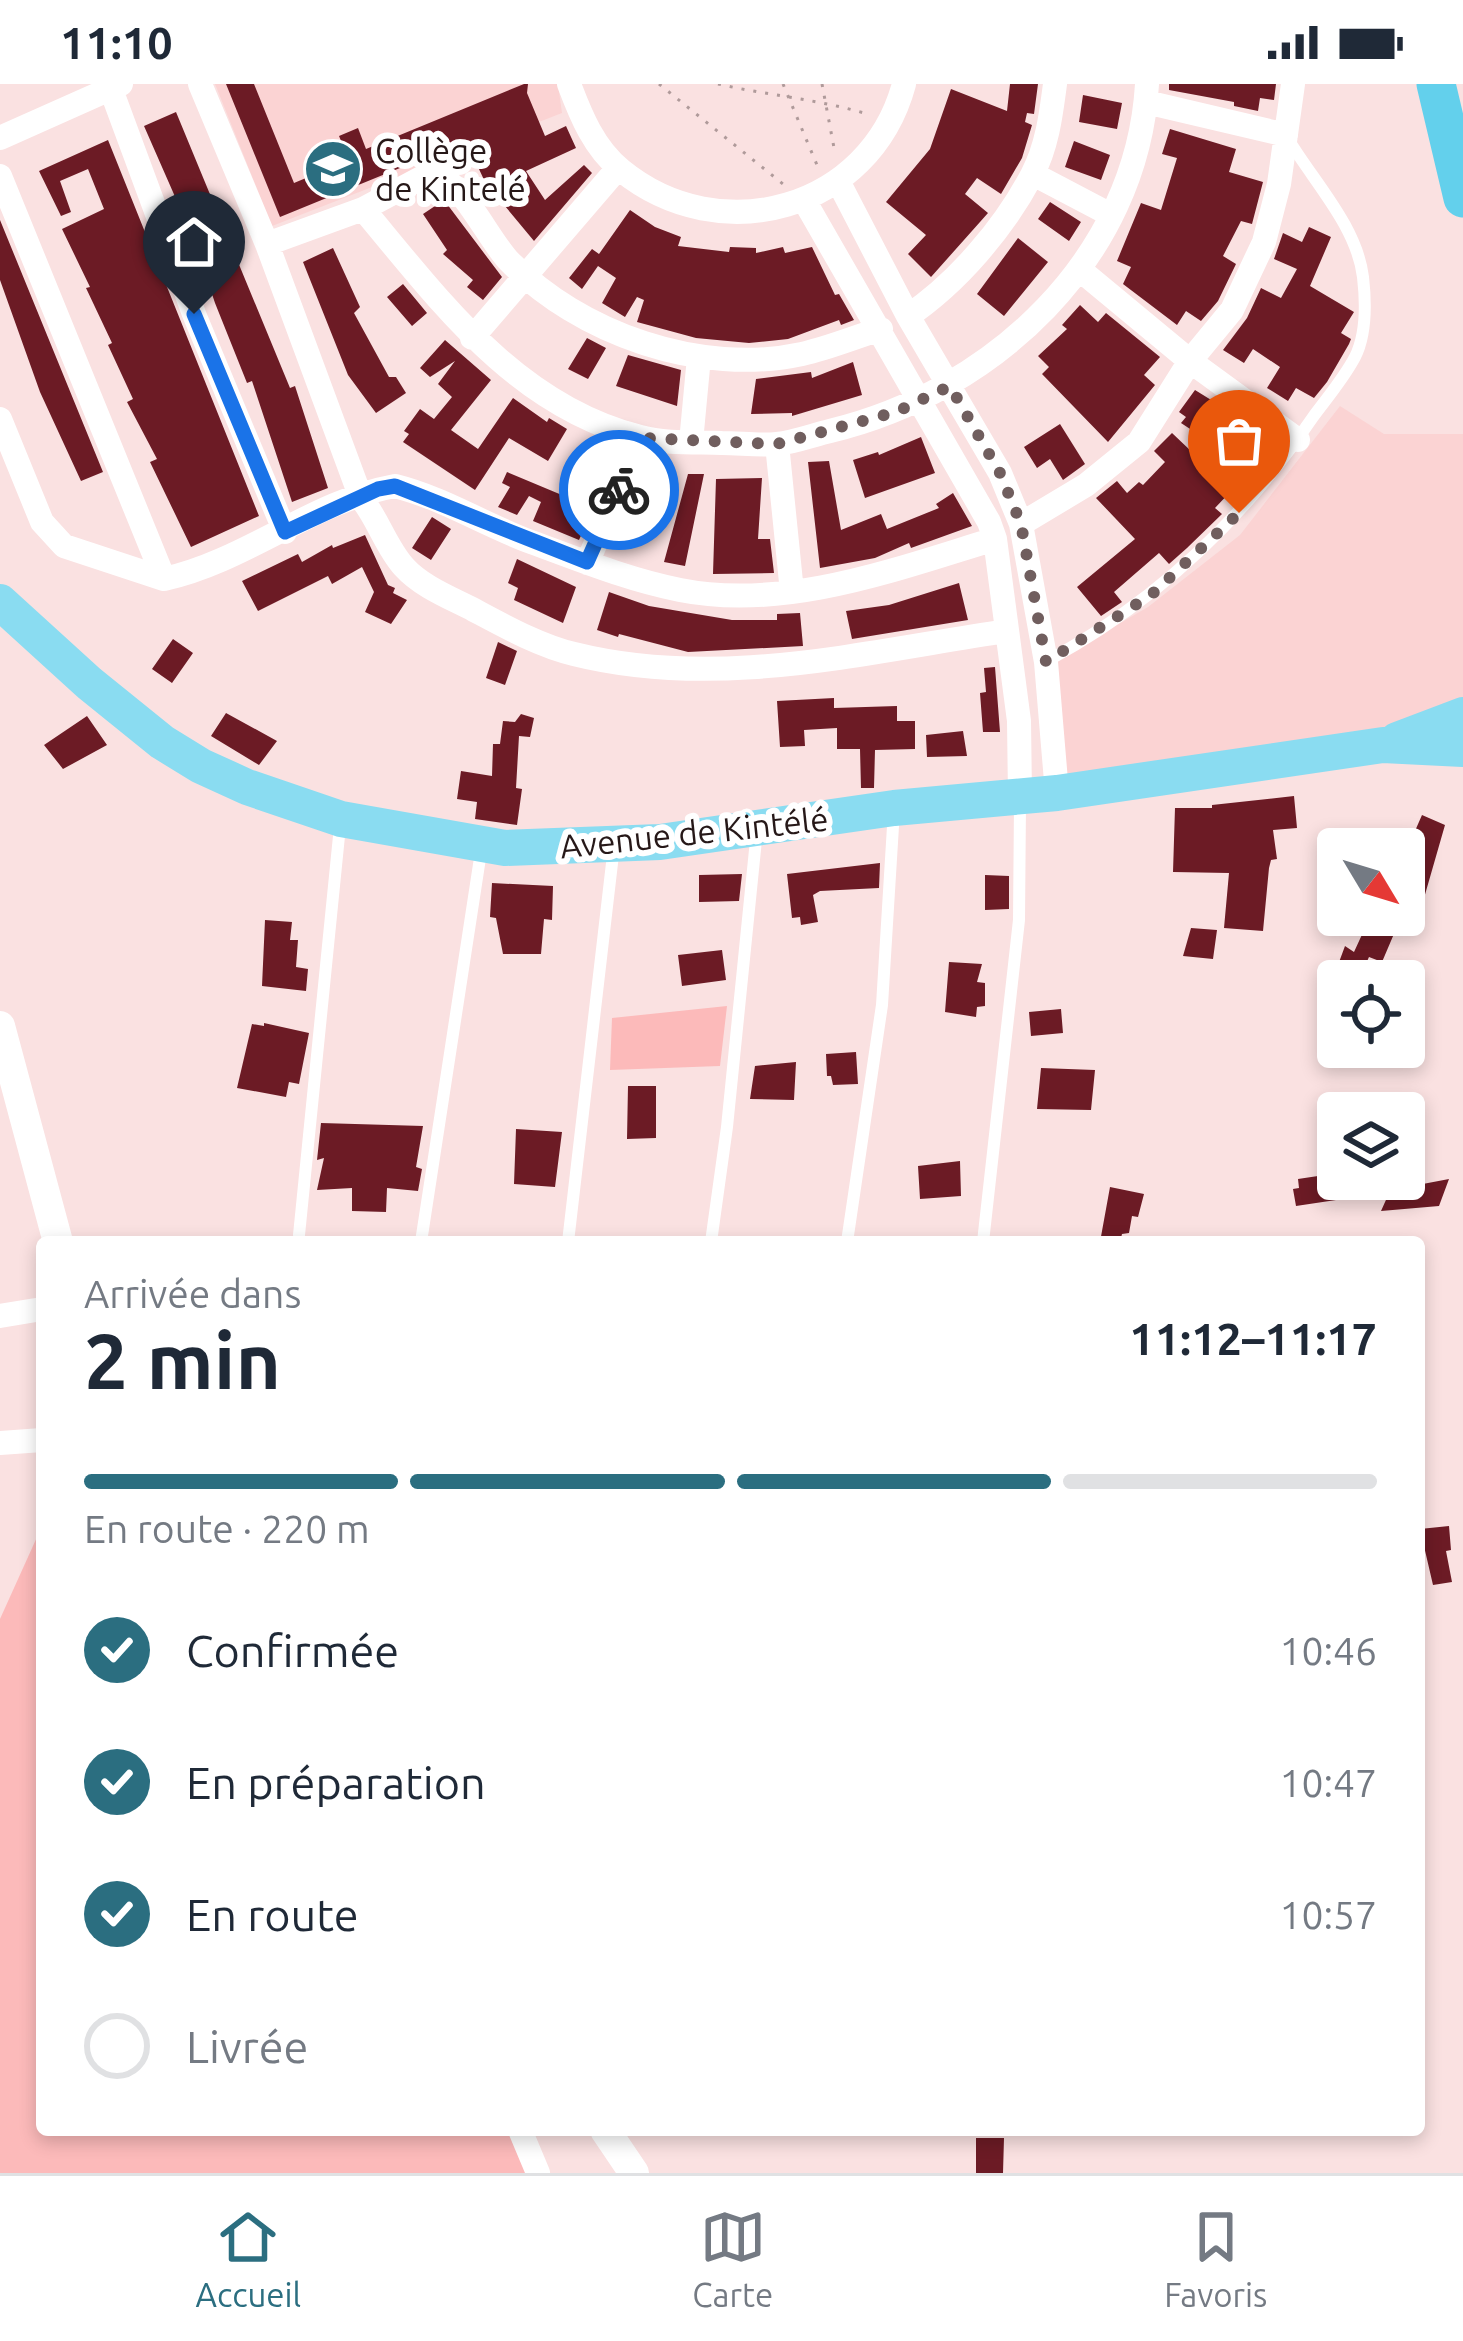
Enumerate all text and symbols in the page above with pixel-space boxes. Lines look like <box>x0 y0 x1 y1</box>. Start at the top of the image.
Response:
text: 11:10 <box>60 17 173 68</box>
place label: Collège de Kintelé <box>375 132 526 207</box>
school or university icon: Collège de Kintelé <box>302 138 364 200</box>
pin <box>143 191 245 314</box>
icon: home <box>161 209 227 275</box>
pin <box>1188 390 1290 513</box>
icon: bag <box>1206 408 1272 474</box>
courier <box>559 430 679 550</box>
icon: bike <box>586 457 652 523</box>
street label: Avenue de Kintélé <box>558 800 830 864</box>
north arrow <box>1317 828 1425 936</box>
map controls <box>1317 828 1425 1200</box>
button: locate <box>1317 960 1425 1068</box>
button: layers <box>1317 1092 1425 1200</box>
text: Arrivée dans <box>84 1272 301 1315</box>
text: 11:12–11:17 <box>1129 1313 1377 1364</box>
text: 2 min <box>84 1316 281 1404</box>
text: En route · 220 m <box>84 1507 370 1550</box>
icon: check <box>84 1617 150 1683</box>
text: Confirmée <box>186 1625 399 1676</box>
text: 10:46 <box>1279 1629 1377 1672</box>
icon: check <box>84 1749 150 1815</box>
text: En préparation <box>186 1757 486 1808</box>
text: 10:47 <box>1279 1761 1377 1804</box>
icon: check <box>84 1881 150 1947</box>
text: En route <box>186 1889 359 1940</box>
text: 10:57 <box>1279 1893 1377 1936</box>
text: Livrée <box>186 2021 308 2072</box>
tab: Accueil <box>196 2204 301 2313</box>
tab: Carte <box>692 2204 773 2313</box>
tab: Favoris <box>1164 2204 1267 2313</box>

